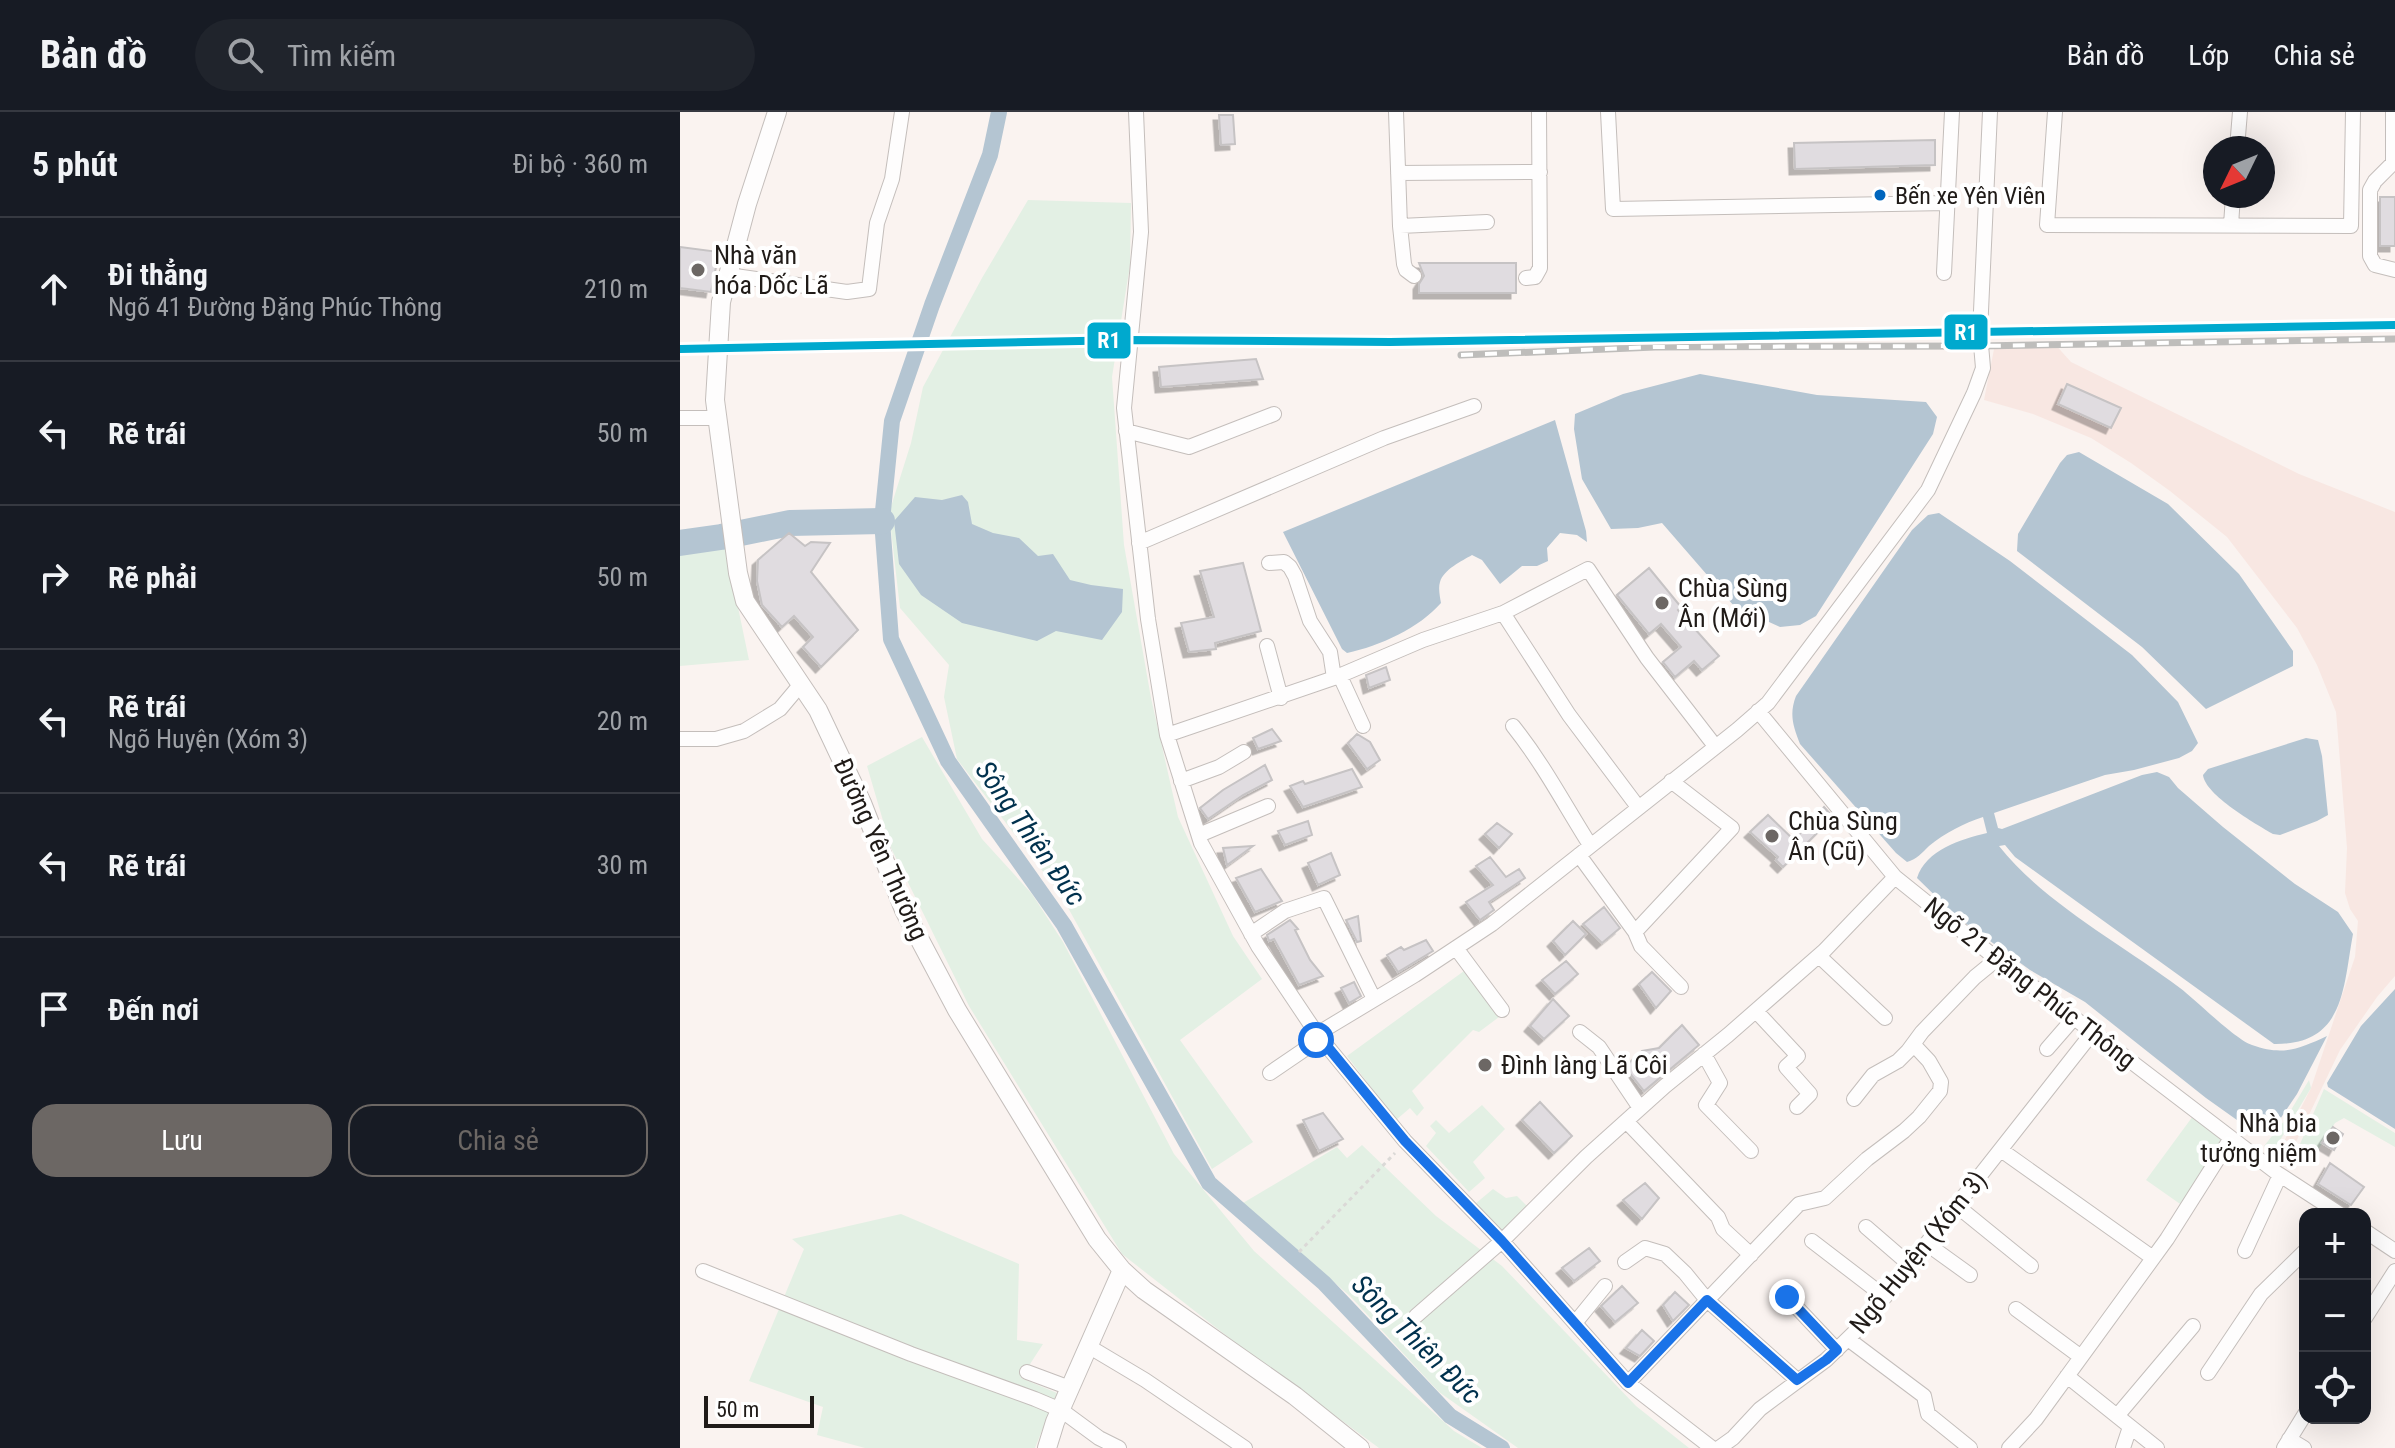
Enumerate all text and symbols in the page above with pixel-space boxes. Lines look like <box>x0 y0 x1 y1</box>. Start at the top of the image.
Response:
search box <box>195 19 755 91</box>
text: Bản đồ <box>40 33 147 77</box>
icon: search <box>223 33 267 77</box>
text: Tìm kiếm <box>287 38 396 73</box>
text: Bản đồ <box>2067 39 2144 72</box>
text: Lớp <box>2188 39 2229 72</box>
text: Chia sẻ <box>2273 39 2355 72</box>
north arrow <box>2203 136 2275 208</box>
text: 5 phút <box>32 144 118 184</box>
text: Đi bộ · 360 m <box>513 149 648 179</box>
place label: Bến xe Yên Viên <box>1895 182 2046 210</box>
marker: Bến xe Yên Viên <box>1872 187 1888 203</box>
place label: Nhà văn hóa Dốc Lã <box>714 240 829 300</box>
text: Đi thẳng <box>108 257 208 292</box>
marker: Nhà văn hóa Dốc Lã <box>689 261 707 279</box>
icon: ahead <box>32 267 76 311</box>
text: 210 m <box>584 274 648 304</box>
text: Ngõ 41 Đường Đặng Phúc Thông <box>108 292 442 322</box>
line badge: R1 <box>1943 313 1989 351</box>
text: R1 <box>1954 320 1978 345</box>
line badge: R1 <box>1086 321 1132 360</box>
text: R1 <box>1097 328 1121 353</box>
icon: left <box>32 411 76 455</box>
text: Rẽ trái <box>108 416 186 451</box>
text: 50 m <box>597 418 648 448</box>
icon: right <box>32 555 76 599</box>
text: Rẽ phải <box>108 560 197 595</box>
text: 50 m <box>597 562 648 592</box>
place label: Chùa Sùng Ân (Mới) <box>1678 573 1788 633</box>
marker: Chùa Sùng Ân (Mới) <box>1653 594 1671 612</box>
text: Rẽ trái <box>108 689 186 724</box>
icon: left <box>32 699 76 743</box>
text: 20 m <box>597 706 648 736</box>
text: Ngõ Huyện (Xóm 3) <box>108 724 308 754</box>
street label: Đường Yên Thường <box>827 753 935 945</box>
water label: Sông Thiên Đức <box>969 755 1093 912</box>
place label: Chùa Sùng Ân (Cũ) <box>1788 806 1898 866</box>
marker: Chùa Sùng Ân (Cũ) <box>1763 827 1781 845</box>
icon: left <box>32 843 76 887</box>
text: Rẽ trái <box>108 848 186 883</box>
text: 30 m <box>597 850 648 880</box>
street label: Ngõ 21 Đặng Phúc Thông <box>1918 891 2142 1075</box>
icon: arrive <box>32 987 76 1031</box>
text: Đến nơi <box>108 992 199 1027</box>
route start <box>1298 1022 1334 1058</box>
place label: Đình làng Lã Côi <box>1501 1050 1668 1080</box>
marker: Đình làng Lã Côi <box>1476 1056 1494 1074</box>
button: Lưu <box>32 1104 332 1177</box>
button: Chia sẻ <box>348 1104 648 1177</box>
place label: Nhà bia tưởng niệm <box>2200 1108 2317 1168</box>
marker: Nhà bia tưởng niệm <box>2324 1129 2342 1147</box>
street label: Ngõ Huyện (Xóm 3) <box>1843 1165 1993 1339</box>
map controls <box>2299 1208 2371 1424</box>
button: + <box>2299 1208 2371 1280</box>
water label: Sông Thiên Đức <box>1345 1268 1488 1411</box>
route end <box>1769 1279 1805 1315</box>
button: − <box>2299 1280 2371 1352</box>
button: locate <box>2299 1352 2371 1424</box>
scale bar <box>704 1392 814 1428</box>
text: 50 m <box>716 1397 759 1422</box>

